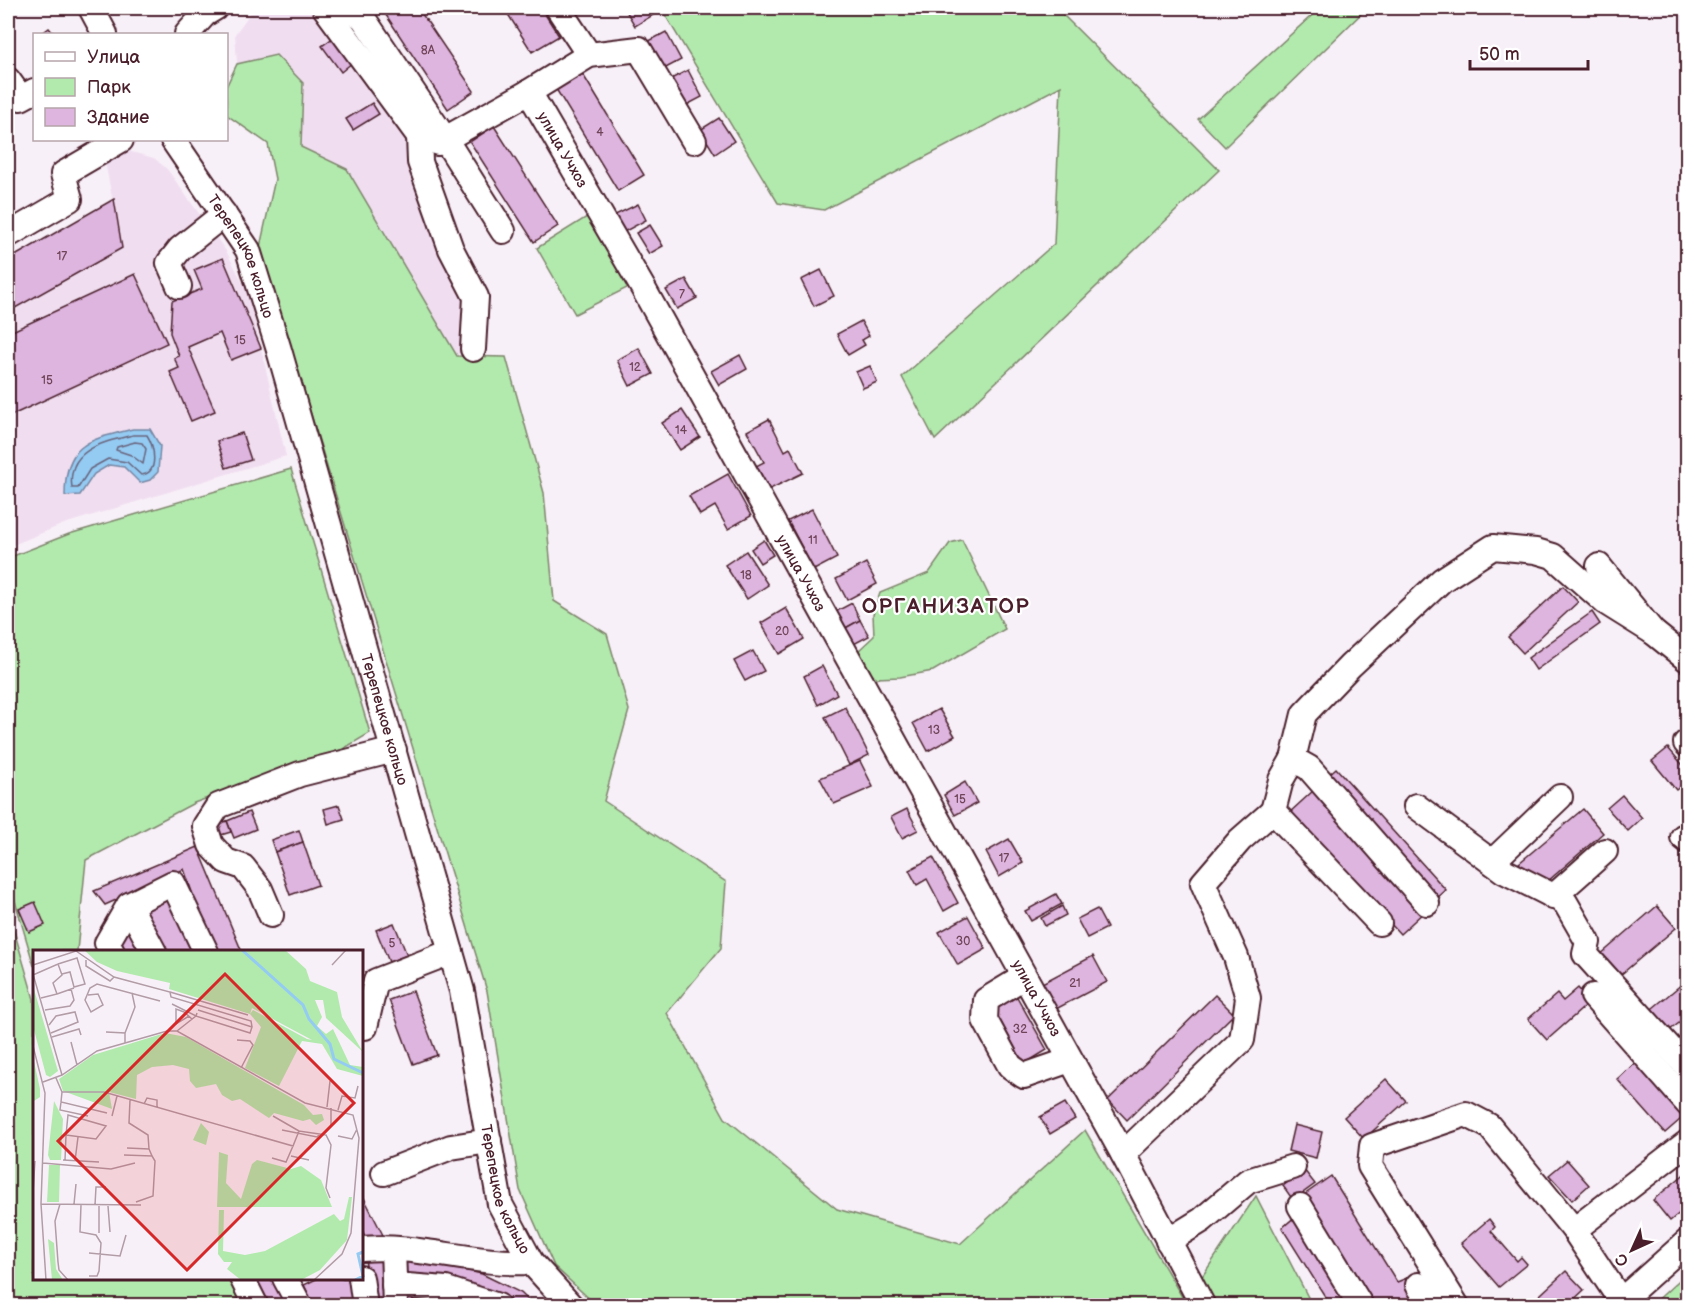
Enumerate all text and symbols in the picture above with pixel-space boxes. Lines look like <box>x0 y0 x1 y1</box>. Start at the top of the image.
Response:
legend <box>33 33 228 141</box>
scale bar <box>1470 33 1588 71</box>
house number: 8А <box>421 43 436 58</box>
text: 50 m <box>1479 44 1520 65</box>
text: Улица <box>87 47 141 68</box>
text: Парк <box>87 77 131 98</box>
text: Здание <box>87 107 149 128</box>
street label: улица Учхоз <box>533 108 592 191</box>
house number: 4 <box>596 125 604 140</box>
street label: Терепецкое кольцо <box>203 191 278 321</box>
house number: 17 <box>57 249 67 264</box>
house number: 7 <box>679 287 685 302</box>
house number: 15 <box>234 333 246 348</box>
house number: 12 <box>629 360 641 375</box>
house number: 15 <box>41 373 53 388</box>
house number: 14 <box>675 423 688 438</box>
street label: улица Учхоз <box>772 531 830 615</box>
house number: 11 <box>808 533 818 548</box>
house number: 18 <box>740 568 752 583</box>
district label: ОРГАНИЗАТОР <box>862 594 1030 619</box>
house number: 20 <box>775 624 789 639</box>
street label: Терепецкое кольцо <box>357 651 412 787</box>
house number: 13 <box>928 723 940 738</box>
house number: 15 <box>954 792 966 807</box>
house number: 17 <box>999 851 1009 866</box>
house number: 30 <box>956 934 970 949</box>
house number: 5 <box>389 936 396 951</box>
inset map <box>33 950 363 1280</box>
street label: улица Учхоз <box>1008 956 1065 1040</box>
house number: 21 <box>1069 976 1081 991</box>
house number: 32 <box>1013 1022 1027 1037</box>
street label: Терепецкое кольцо <box>476 1123 534 1257</box>
north arrow <box>1602 1220 1662 1280</box>
text: С <box>1612 1249 1633 1270</box>

